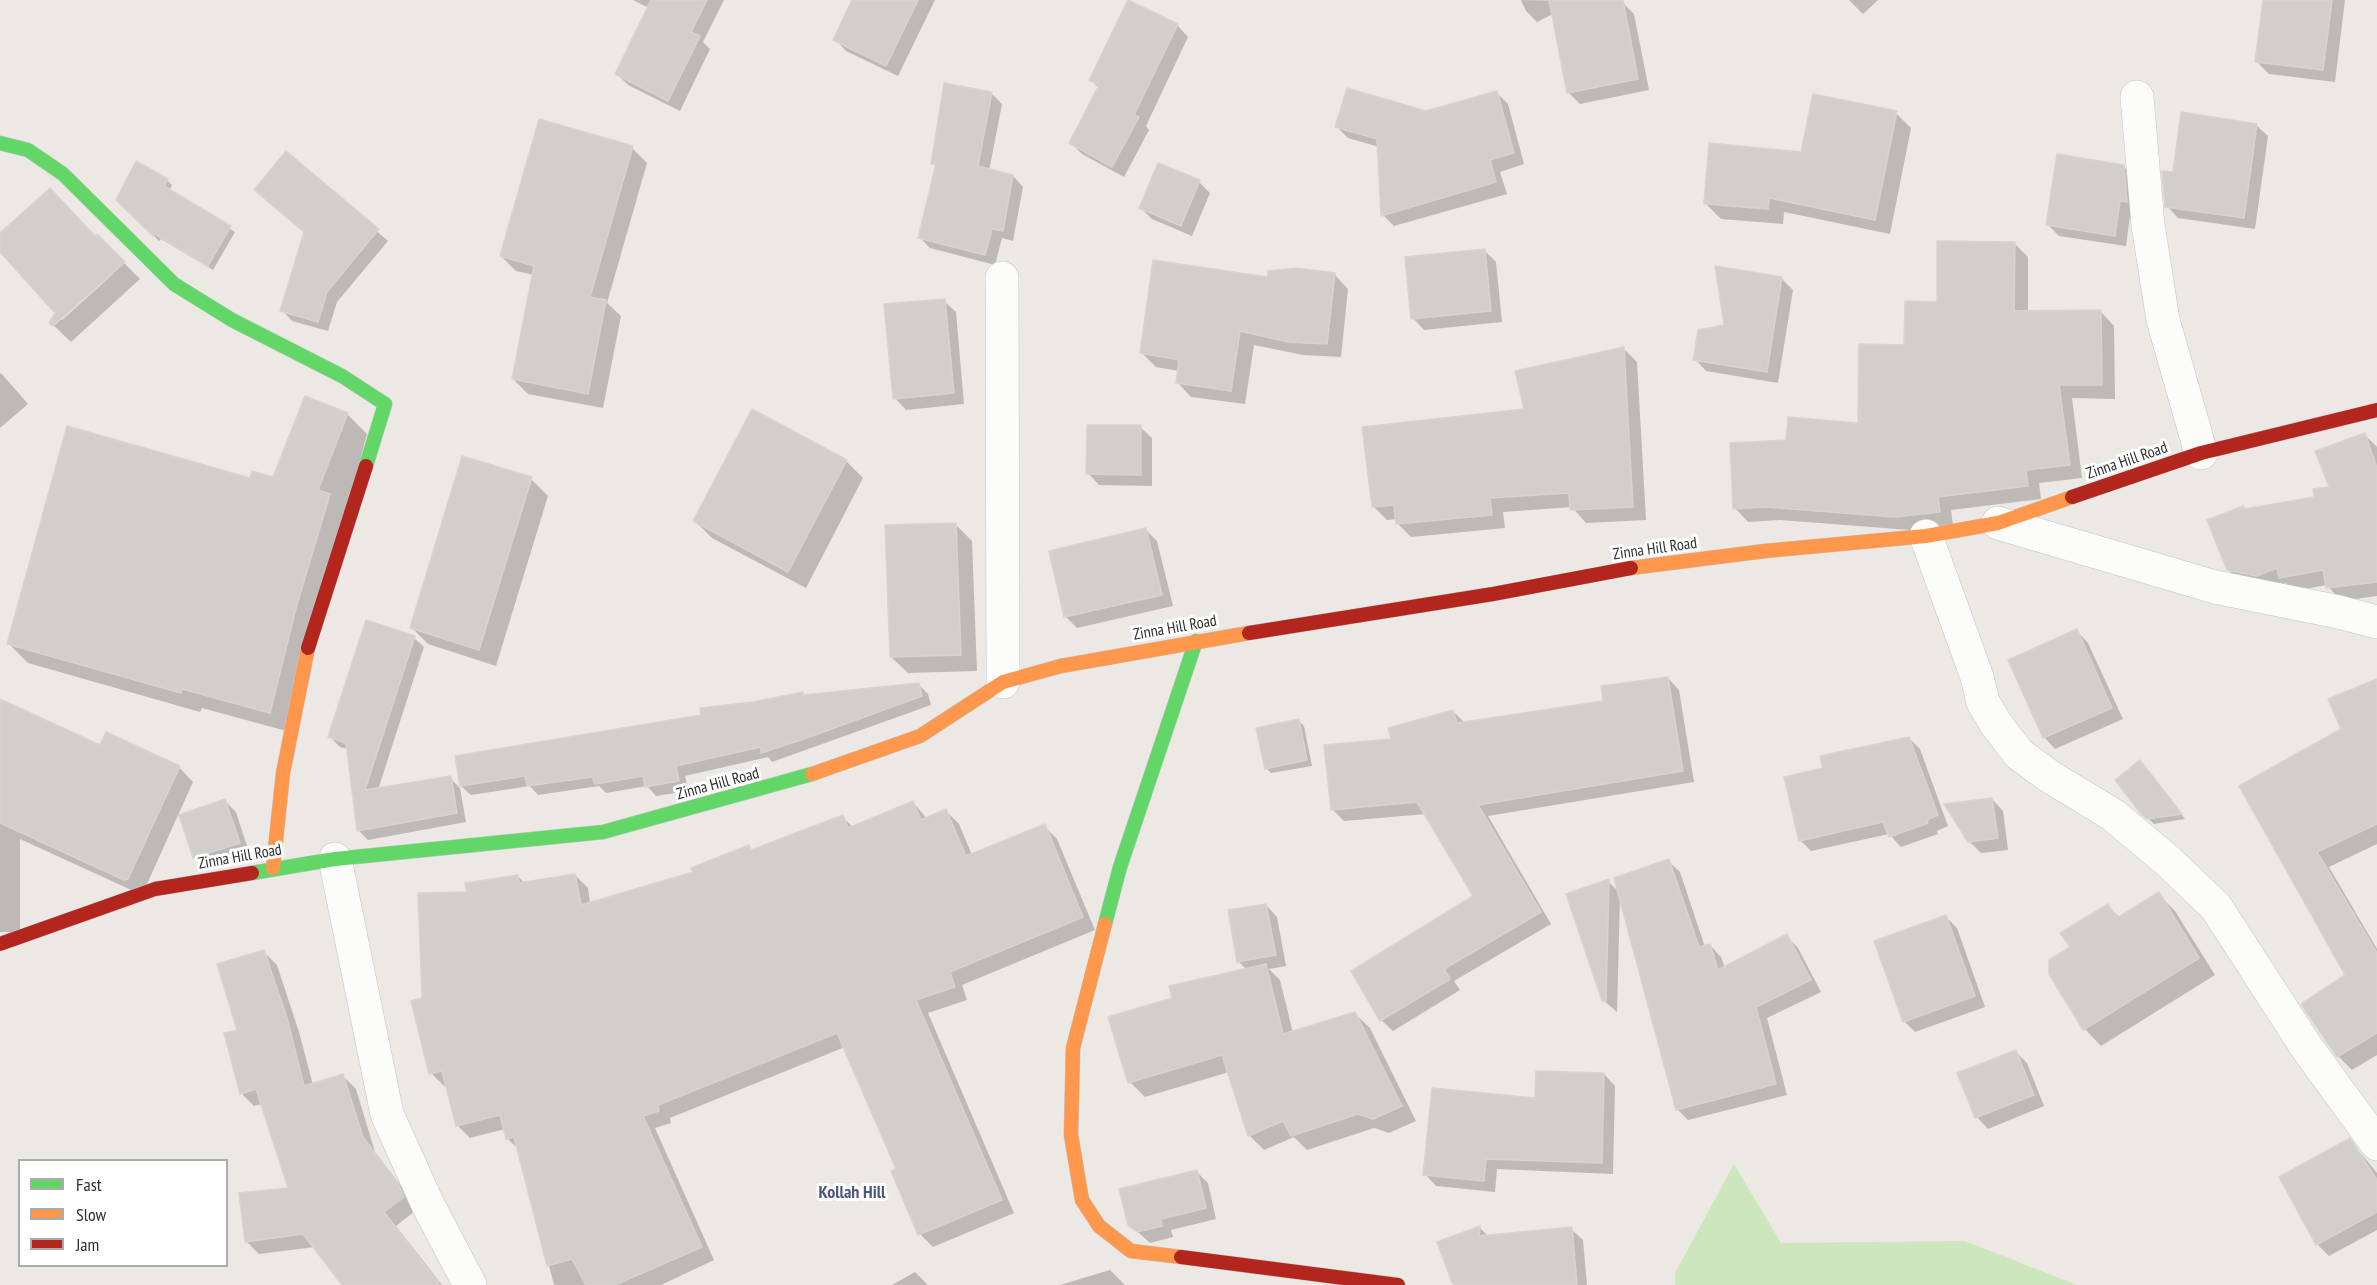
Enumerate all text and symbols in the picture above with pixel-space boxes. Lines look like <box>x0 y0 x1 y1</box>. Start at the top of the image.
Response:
street label: Zinna Hill Road <box>2084 438 2170 484</box>
street label: Zinna Hill Road <box>1612 534 1698 564</box>
street label: Zinna Hill Road <box>1132 611 1218 645</box>
street label: Zinna Hill Road <box>675 764 761 804</box>
street label: Zinna Hill Road <box>197 840 283 874</box>
legend <box>18 1159 228 1267</box>
text: Fast <box>76 1173 102 1196</box>
district label: Kollah Hill <box>819 1182 885 1204</box>
text: Slow <box>76 1203 106 1226</box>
text: Jam <box>76 1233 99 1256</box>

